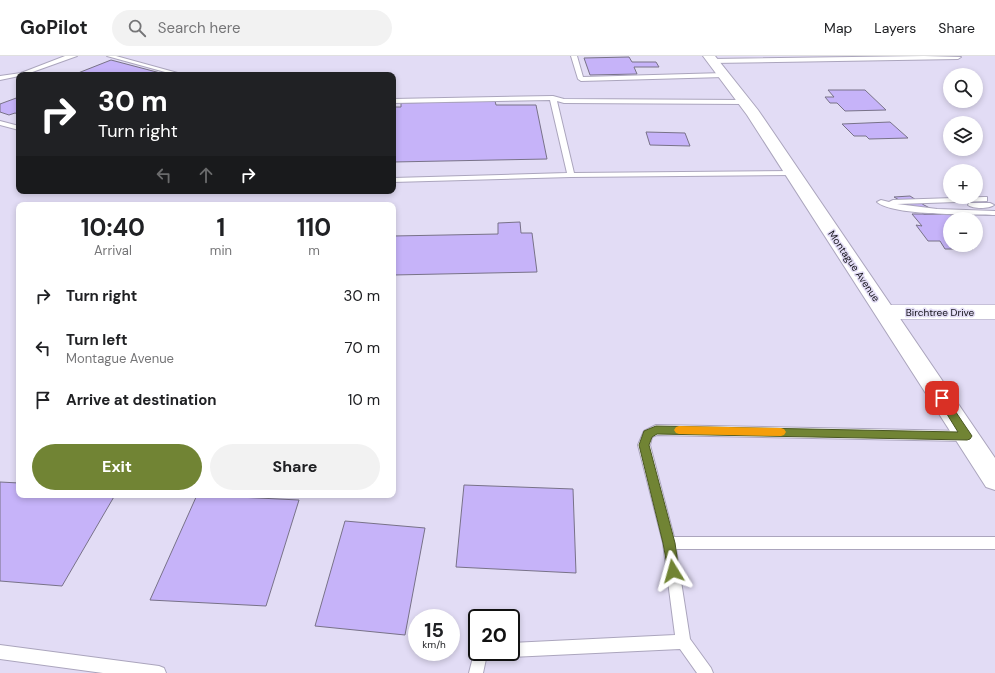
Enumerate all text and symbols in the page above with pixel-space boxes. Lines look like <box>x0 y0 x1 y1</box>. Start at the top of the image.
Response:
search box <box>112 10 392 46</box>
text: GoPilot <box>20 15 88 40</box>
icon: search <box>126 17 148 39</box>
text: Search here <box>158 18 241 38</box>
text: Map <box>824 19 852 37</box>
text: Layers <box>874 19 916 37</box>
text: Share <box>938 19 975 37</box>
map controls <box>943 68 983 252</box>
button: search <box>943 68 983 108</box>
text: 30 m <box>98 83 168 120</box>
icon: right <box>32 88 84 140</box>
button: layers <box>943 116 983 156</box>
text: Turn right <box>98 119 178 143</box>
icon: left <box>153 164 175 186</box>
icon: ahead <box>195 164 217 186</box>
icon: right <box>237 164 259 186</box>
button: + <box>943 164 983 204</box>
text: 10:40 <box>81 212 145 243</box>
text: 1 <box>217 212 225 243</box>
text: 110 <box>297 212 331 243</box>
button: − <box>943 212 983 252</box>
street label: Montague Avenue <box>825 228 883 304</box>
text: Arrival <box>94 242 132 259</box>
text: min <box>210 242 232 259</box>
text: m <box>308 242 320 259</box>
icon: right <box>32 285 54 307</box>
text: Turn right <box>66 286 137 306</box>
text: 30 m <box>344 286 380 306</box>
street label: Birchtree Drive <box>906 306 975 319</box>
text: Turn left <box>66 330 127 350</box>
icon: left <box>32 337 54 359</box>
text: 70 m <box>345 338 380 358</box>
text: Montague Avenue <box>66 350 174 367</box>
pin <box>925 381 959 415</box>
icon: arrive <box>931 387 953 409</box>
icon: arrive <box>32 389 54 411</box>
text: Arrive at destination <box>66 390 217 410</box>
text: 10 m <box>348 390 380 410</box>
button: Exit <box>32 444 202 490</box>
button: Share <box>210 444 380 490</box>
position arrow <box>652 550 694 592</box>
speed limit sign: 20 <box>468 609 520 661</box>
text: 15 <box>424 617 444 643</box>
text: km/h <box>422 638 446 651</box>

